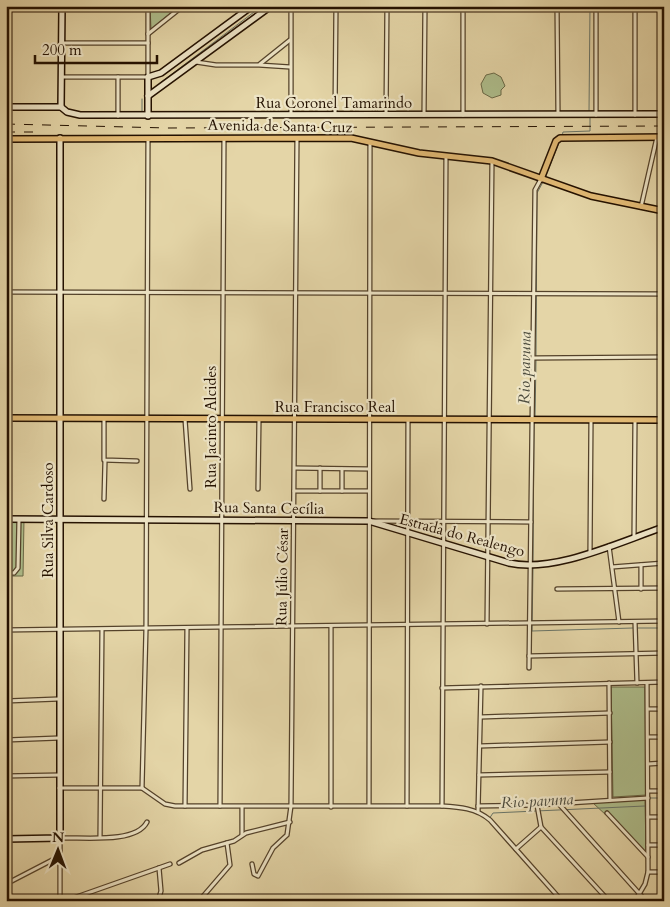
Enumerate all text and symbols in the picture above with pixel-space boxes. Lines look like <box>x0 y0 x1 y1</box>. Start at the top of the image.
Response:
scale bar <box>35 32 158 64</box>
text: 200 m <box>42 40 82 60</box>
street label: Rua Coronel Tamarindo <box>256 93 412 113</box>
street label: Avenida de Santa Cruz <box>207 115 353 137</box>
water label: Rio pavuna <box>513 331 537 405</box>
street label: Rua Jacinto Alcides <box>201 366 221 488</box>
street label: Rua Francisco Real <box>275 397 396 417</box>
street label: Rua Silva Cardoso <box>38 462 58 578</box>
street label: Rua Santa Cecília <box>213 497 325 519</box>
street label: Estrada do Realengo <box>397 509 527 561</box>
street label: Rua Júlio César <box>271 527 293 626</box>
water label: Rio pavuna <box>500 788 574 814</box>
north arrow <box>32 824 82 874</box>
text: N <box>52 828 64 847</box>

